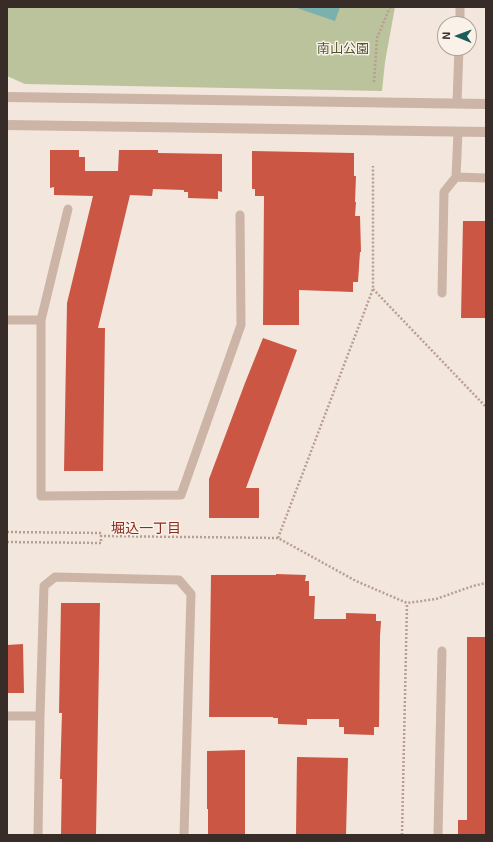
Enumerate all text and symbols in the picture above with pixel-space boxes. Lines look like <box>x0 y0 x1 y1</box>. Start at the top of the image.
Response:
north arrow <box>437 16 477 56</box>
text: N <box>439 32 452 40</box>
park label: 南山公園 <box>317 41 369 57</box>
district label: 堀込一丁目 <box>111 520 181 536</box>

